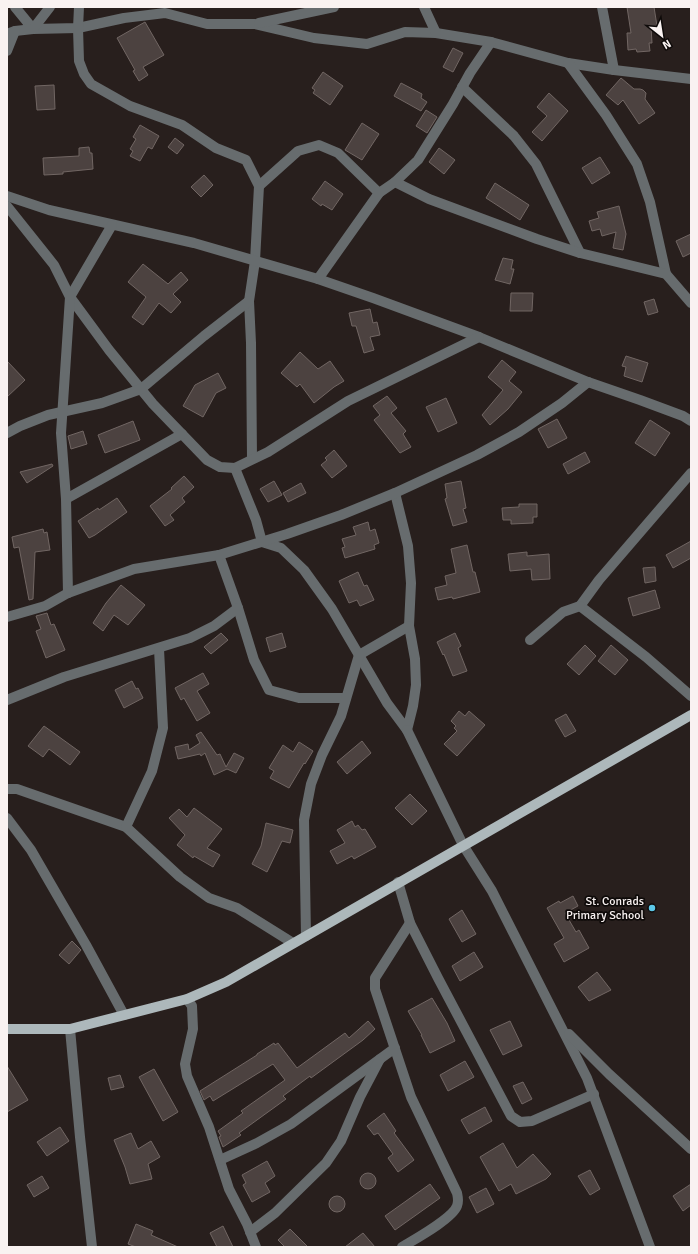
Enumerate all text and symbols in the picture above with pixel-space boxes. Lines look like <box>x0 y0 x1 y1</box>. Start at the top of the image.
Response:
north arrow <box>642 16 682 56</box>
text: N <box>660 37 673 52</box>
place label: St. Conrads Primary School <box>566 894 644 923</box>
marker: St. Conrads Primary School <box>647 903 657 913</box>

